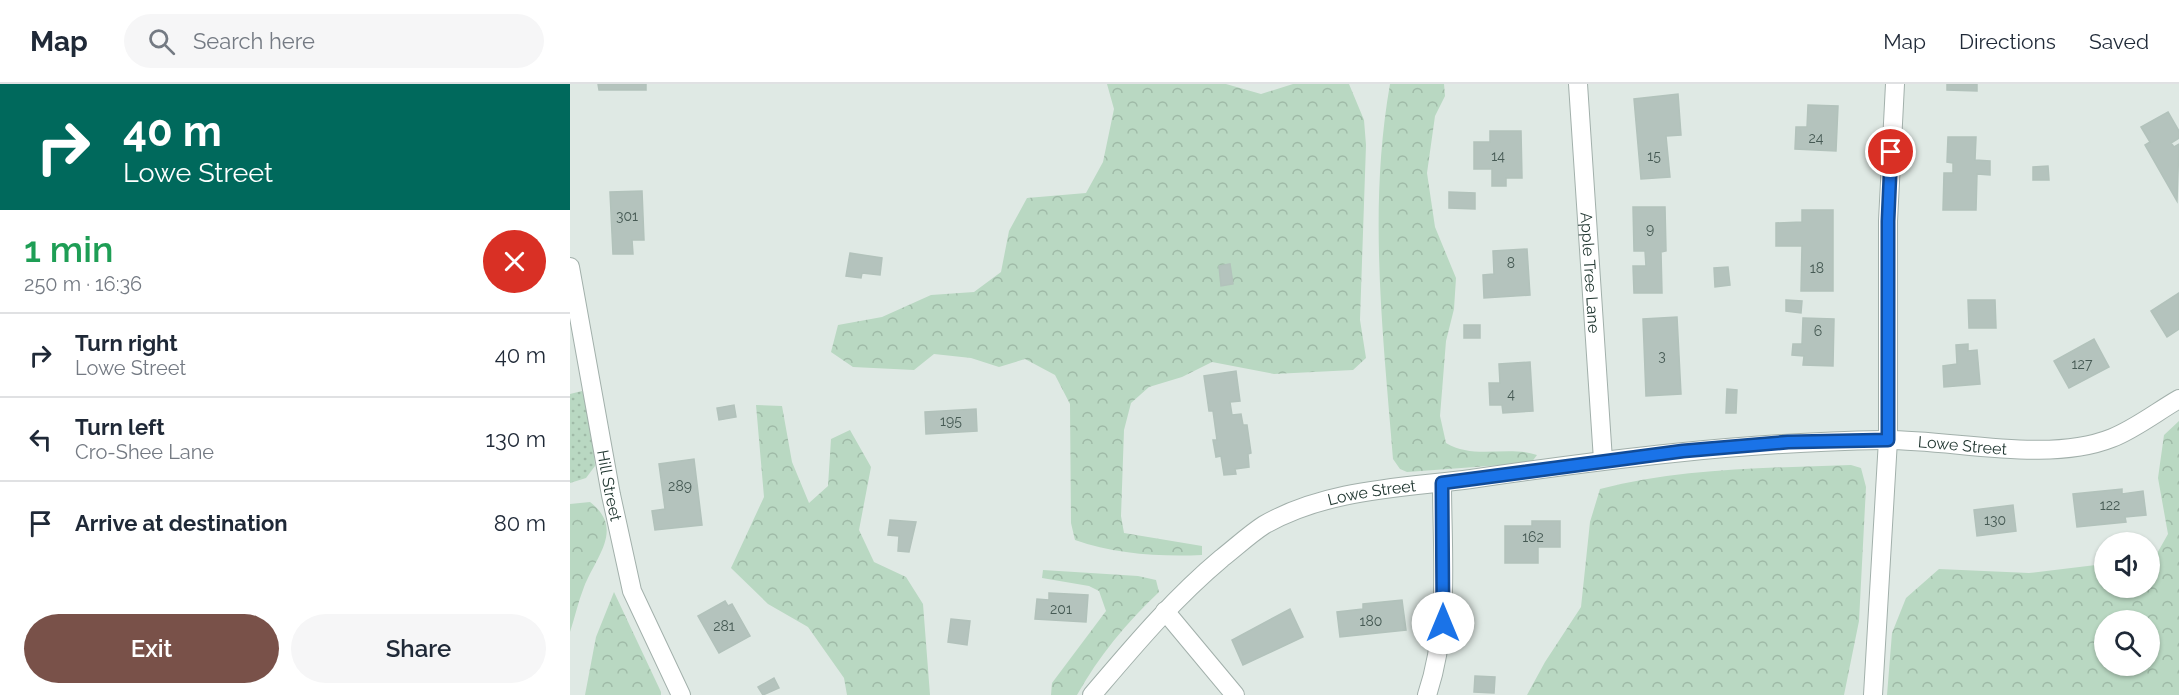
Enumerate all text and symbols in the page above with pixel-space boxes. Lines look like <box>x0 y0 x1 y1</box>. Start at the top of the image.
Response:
search box <box>124 14 544 68</box>
text: Map <box>30 25 88 58</box>
icon: search <box>145 25 178 58</box>
text: Search here <box>193 28 315 54</box>
text: Map <box>1883 29 1926 54</box>
text: Directions <box>1959 29 2056 54</box>
text: Saved <box>2089 29 2149 54</box>
text: 40 m <box>123 107 222 156</box>
icon: right <box>24 108 102 186</box>
pin <box>1865 126 1916 177</box>
house number: 24 <box>1809 130 1824 146</box>
icon: arrive <box>1874 135 1907 168</box>
house number: 14 <box>1491 148 1505 164</box>
house number: 15 <box>1647 148 1661 164</box>
text: Lowe Street <box>123 157 273 188</box>
house number: 301 <box>616 208 638 224</box>
street label: Apple Tree Lane <box>1577 211 1604 334</box>
house number: 9 <box>1646 221 1654 237</box>
text: 1 min <box>24 228 113 270</box>
button: close <box>483 230 546 293</box>
house number: 8 <box>1507 255 1515 271</box>
house number: 18 <box>1810 260 1824 276</box>
text: 250 m · 16:36 <box>24 272 142 296</box>
house number: 6 <box>1814 323 1822 339</box>
text: Turn right <box>75 330 178 356</box>
icon: right <box>24 339 57 372</box>
text: 40 m <box>495 342 546 368</box>
house number: 3 <box>1658 348 1666 364</box>
text: Lowe Street <box>75 356 186 380</box>
house number: 127 <box>2072 356 2093 372</box>
house number: 4 <box>1507 386 1515 402</box>
house number: 195 <box>940 413 962 429</box>
text: Turn left <box>75 414 165 440</box>
icon: left <box>24 423 57 456</box>
text: 130 m <box>486 426 546 452</box>
street label: Lowe Street <box>1917 432 2008 459</box>
text: Cro-Shee Lane <box>75 440 214 464</box>
street label: Hill Street <box>593 448 626 524</box>
street label: Lowe Street <box>1326 476 1417 509</box>
house number: 289 <box>668 478 692 494</box>
house number: 122 <box>2100 497 2120 513</box>
icon: arrive <box>24 507 57 540</box>
text: Arrive at destination <box>75 510 288 536</box>
text: 80 m <box>494 510 546 536</box>
house number: 130 <box>1984 512 2006 528</box>
house number: 162 <box>1522 529 1544 545</box>
map controls <box>2094 532 2160 676</box>
button: sound <box>2094 532 2160 598</box>
position arrow <box>1411 591 1475 655</box>
house number: 201 <box>1050 601 1072 617</box>
button: search <box>2094 610 2160 676</box>
house number: 180 <box>1360 613 1382 629</box>
button: Exit <box>24 614 279 683</box>
button: Share <box>291 614 546 683</box>
house number: 281 <box>713 618 735 634</box>

